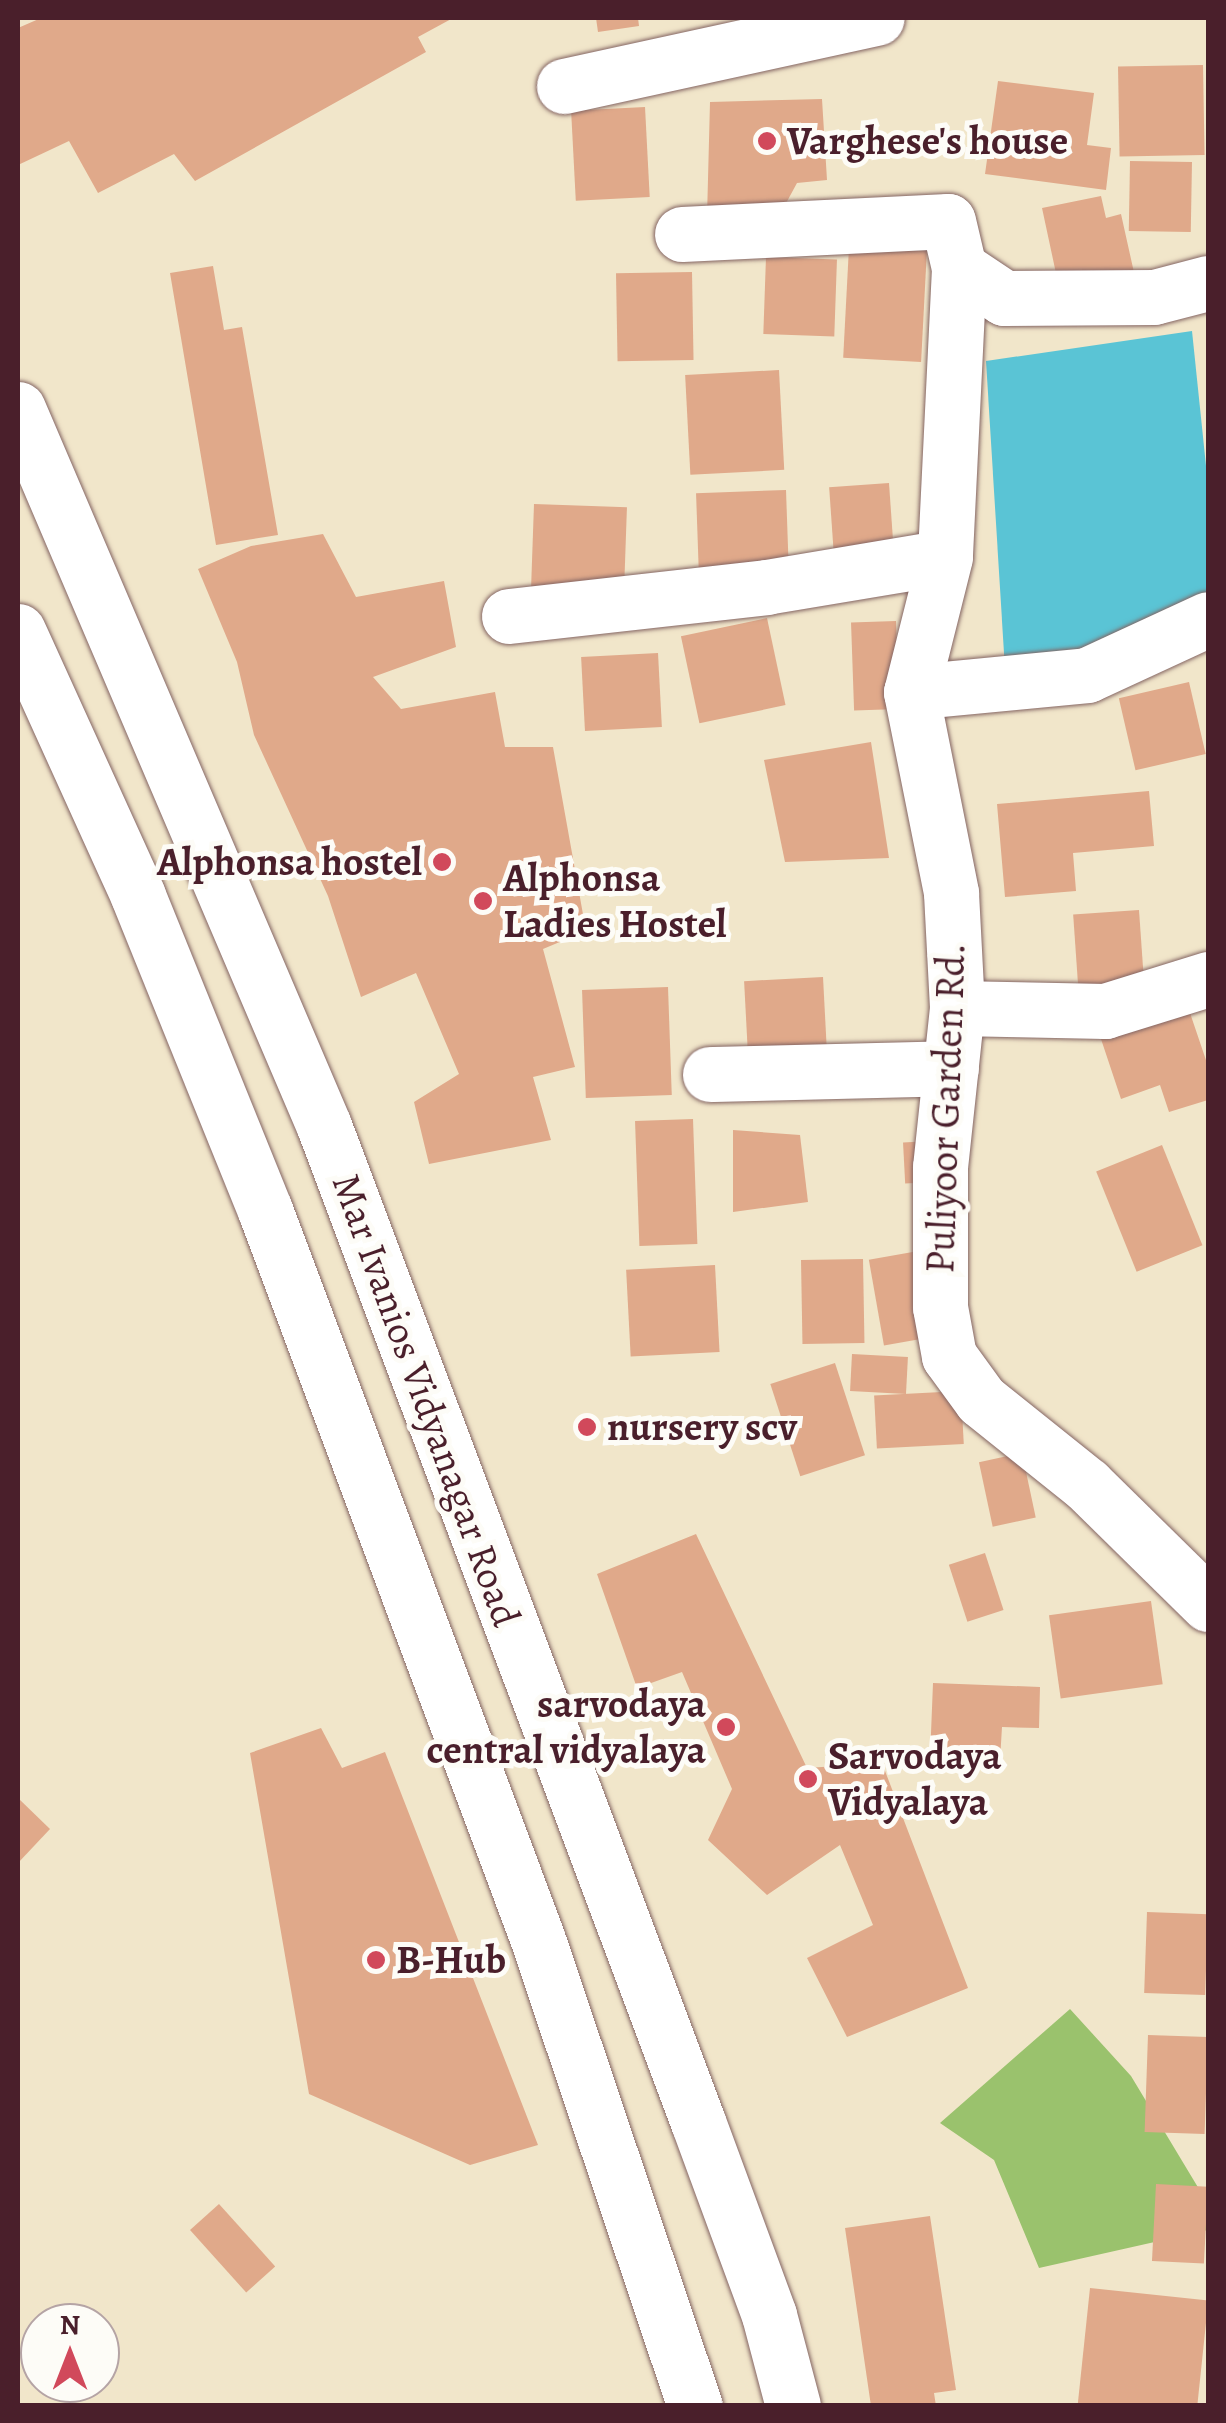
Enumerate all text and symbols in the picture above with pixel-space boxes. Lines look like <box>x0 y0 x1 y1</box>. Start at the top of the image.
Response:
place label: Varghese's house <box>787 117 1068 165</box>
marker: Varghese's house <box>756 130 778 152</box>
place label: Alphonsa hostel <box>157 838 422 886</box>
marker: Alphonsa hostel <box>431 851 453 873</box>
place label: Alphonsa Ladies Hostel <box>503 854 727 948</box>
marker: Alphonsa Ladies Hostel <box>472 890 494 912</box>
street label: Puliyoor Garden Rd. <box>916 942 976 1274</box>
street label: Mar Ivanios Vidyanagar Road <box>322 1167 530 1633</box>
place label: nursery scv <box>607 1403 797 1451</box>
marker: nursery scv <box>576 1416 598 1438</box>
place label: sarvodaya central vidyalaya <box>427 1680 706 1774</box>
marker: sarvodaya central vidyalaya <box>715 1716 737 1738</box>
place label: Sarvodaya Vidyalaya <box>828 1732 1002 1826</box>
marker: Sarvodaya Vidyalaya <box>797 1768 819 1790</box>
place label: B-Hub <box>396 1936 506 1984</box>
marker: B-Hub <box>365 1949 387 1971</box>
north arrow <box>20 2303 120 2403</box>
text: N <box>60 2306 80 2344</box>

